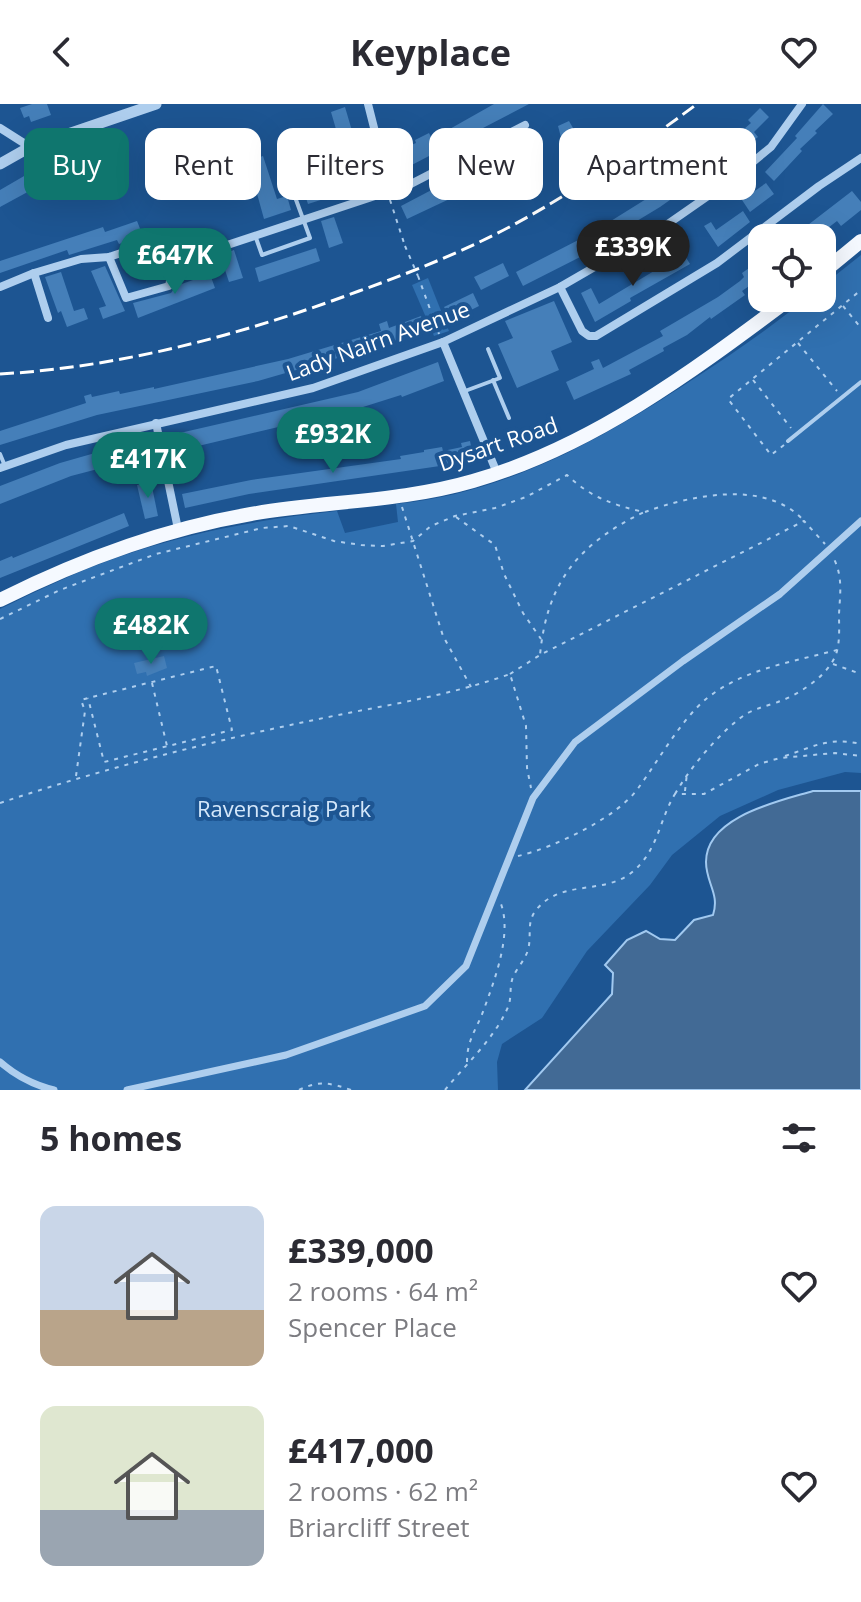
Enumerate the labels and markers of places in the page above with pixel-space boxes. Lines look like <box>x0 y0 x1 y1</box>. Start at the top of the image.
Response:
pin: £339K <box>577 220 689 288</box>
pin: £647K <box>119 228 231 296</box>
pin: £932K <box>277 407 389 475</box>
pin: £417K <box>92 432 204 500</box>
pin: £482K <box>95 598 207 666</box>

